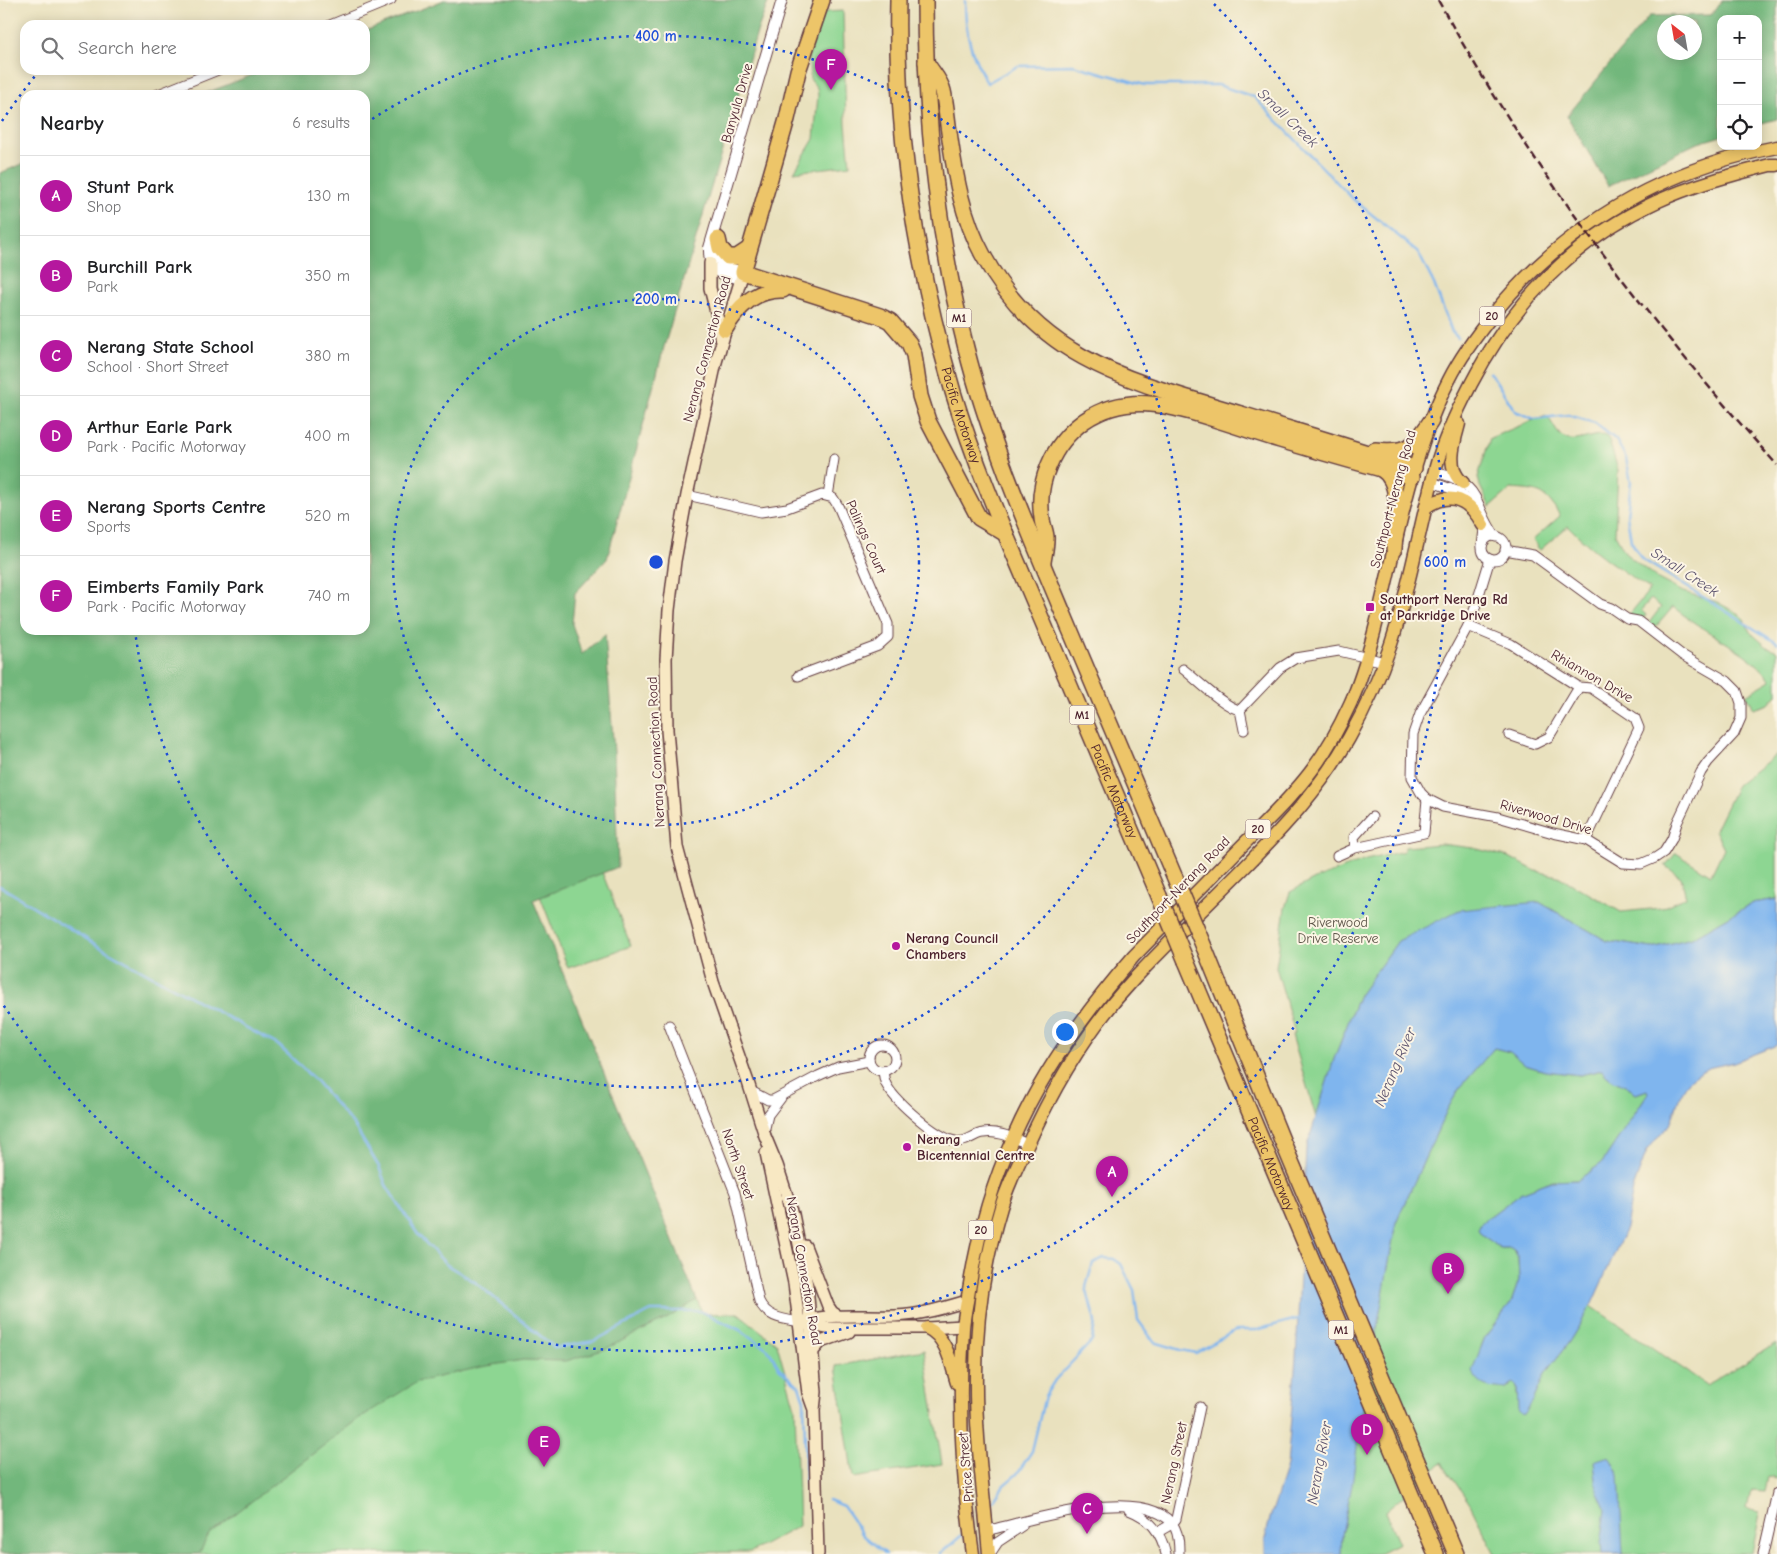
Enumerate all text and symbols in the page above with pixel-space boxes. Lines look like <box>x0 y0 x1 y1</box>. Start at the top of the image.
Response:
north arrow <box>1657 15 1702 60</box>
map controls <box>1717 15 1762 150</box>
button: + <box>1717 15 1762 60</box>
search box <box>20 20 370 75</box>
text: 400 m <box>635 27 677 45</box>
icon: search <box>38 34 66 62</box>
text: Search here <box>78 37 177 59</box>
pin: F <box>815 49 847 90</box>
button: − <box>1717 60 1762 105</box>
street label: Banyula Drive <box>718 61 756 145</box>
water label: Small Creek <box>1254 85 1322 152</box>
button: locate <box>1717 105 1762 150</box>
text: Nearby <box>40 111 104 135</box>
text: 6 results <box>292 114 350 132</box>
text: Stunt Park <box>87 176 174 198</box>
text: A <box>52 187 60 205</box>
text: 130 m <box>307 187 350 205</box>
text: Shop <box>87 198 121 216</box>
text: Burchill Park <box>87 256 192 278</box>
text: B <box>51 267 61 285</box>
text: 350 m <box>305 267 350 285</box>
street label: Nerang Connection Road <box>679 274 735 424</box>
text: Park <box>87 278 118 296</box>
text: 200 m <box>635 290 677 308</box>
road number: 20 <box>1480 306 1504 326</box>
road number: M1 <box>946 308 972 328</box>
text: Nerang State School <box>87 336 254 358</box>
text: C <box>51 347 61 365</box>
text: 380 m <box>305 347 350 365</box>
text: School · Short Street <box>87 358 228 376</box>
street label: Pacific Motorway <box>938 365 985 466</box>
text: Arthur Earle Park <box>87 416 232 438</box>
text: D <box>51 427 61 445</box>
text: 400 m <box>304 427 350 445</box>
street label: Southport-Nerang Road <box>1366 428 1420 570</box>
text: Park · Pacific Motorway <box>87 438 246 456</box>
text: Nerang Sports Centre <box>87 496 266 518</box>
street label: Palings Court <box>842 497 890 577</box>
text: E <box>51 507 61 525</box>
text: 520 m <box>305 507 350 525</box>
text: Sports <box>87 518 130 536</box>
water label: Small Creek <box>1648 543 1723 601</box>
centre of rings <box>647 553 665 571</box>
text: 600 m <box>1424 553 1466 571</box>
text: Eimberts Family Park <box>87 576 264 598</box>
text: F <box>51 587 61 605</box>
text: 740 m <box>308 587 350 605</box>
place label: Southport Nerang Rd at Parkridge Drive <box>1380 591 1508 624</box>
text: Park · Pacific Motorway <box>87 598 246 616</box>
marker: Southport Nerang Rd at Parkridge Drive <box>1364 601 1376 613</box>
street label: Rhiannon Drive <box>1548 646 1636 706</box>
street label: Nerang Connection Road <box>644 676 668 828</box>
road number: M1 <box>1070 706 1094 724</box>
street label: Pacific Motorway <box>1087 742 1142 841</box>
street label: Riverwood Drive <box>1498 796 1594 838</box>
road number: 20 <box>1246 820 1270 839</box>
street label: Southport-Nerang Road <box>1122 833 1234 947</box>
park label: Riverwood Drive Reserve <box>1298 914 1378 947</box>
place label: Nerang Council Chambers <box>906 930 998 963</box>
marker: Nerang Council Chambers <box>890 940 902 952</box>
your location <box>1052 1019 1078 1045</box>
water label: Nerang River <box>1370 1024 1420 1109</box>
street label: Pacific Motorway <box>1244 1114 1299 1214</box>
street label: North Street <box>718 1127 758 1202</box>
place label: Nerang Bicentennial Centre <box>917 1131 1035 1164</box>
marker: Nerang Bicentennial Centre <box>901 1141 913 1153</box>
pin: A <box>1096 1156 1128 1197</box>
street label: Nerang Connection Road <box>783 1195 825 1347</box>
road number: 20 <box>968 1220 994 1240</box>
pin: B <box>1432 1253 1464 1294</box>
road number: M1 <box>1328 1320 1354 1340</box>
pin: D <box>1351 1414 1383 1455</box>
street label: Nerang Street <box>1157 1419 1191 1506</box>
water label: Nerang River <box>1303 1419 1335 1506</box>
pin: E <box>528 1426 560 1467</box>
street label: Price Street <box>954 1430 978 1503</box>
pin: C <box>1071 1493 1103 1534</box>

